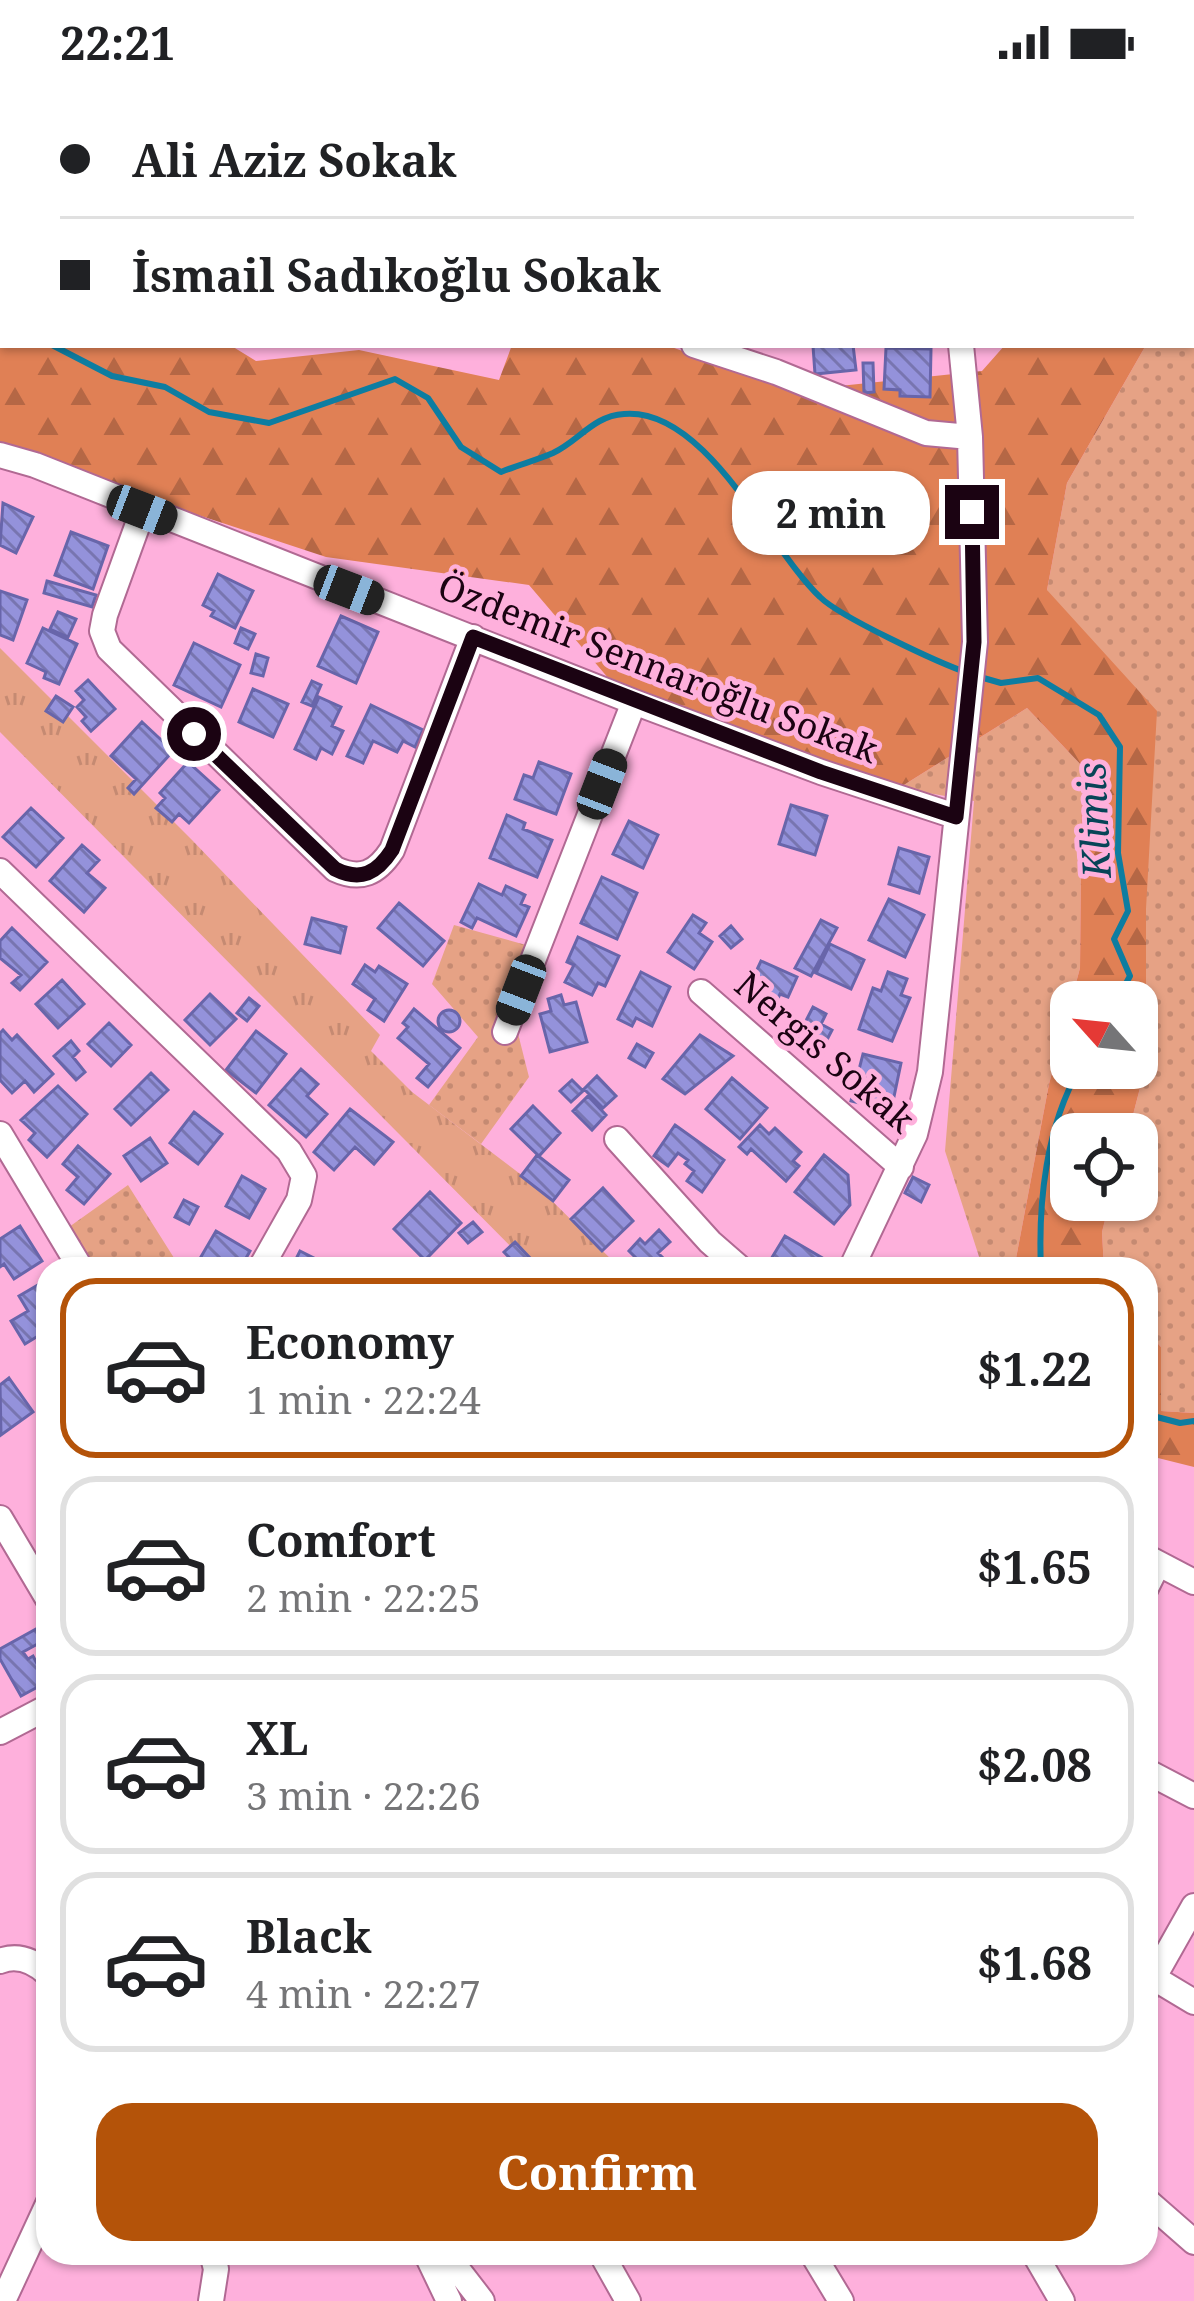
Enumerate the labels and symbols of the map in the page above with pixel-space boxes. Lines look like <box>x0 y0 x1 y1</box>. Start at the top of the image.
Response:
callout: 2 min <box>732 470 930 554</box>
car <box>102 480 182 540</box>
route end <box>945 485 999 539</box>
car <box>309 560 389 620</box>
street label: Özdemir Sennaroğlu Sokak <box>431 561 886 774</box>
route start <box>167 707 221 761</box>
car <box>572 744 632 824</box>
water label: Klimis <box>1063 761 1122 880</box>
car <box>491 950 551 1030</box>
street label: Nergis Sokak <box>725 960 926 1144</box>
north arrow <box>1050 981 1158 1089</box>

